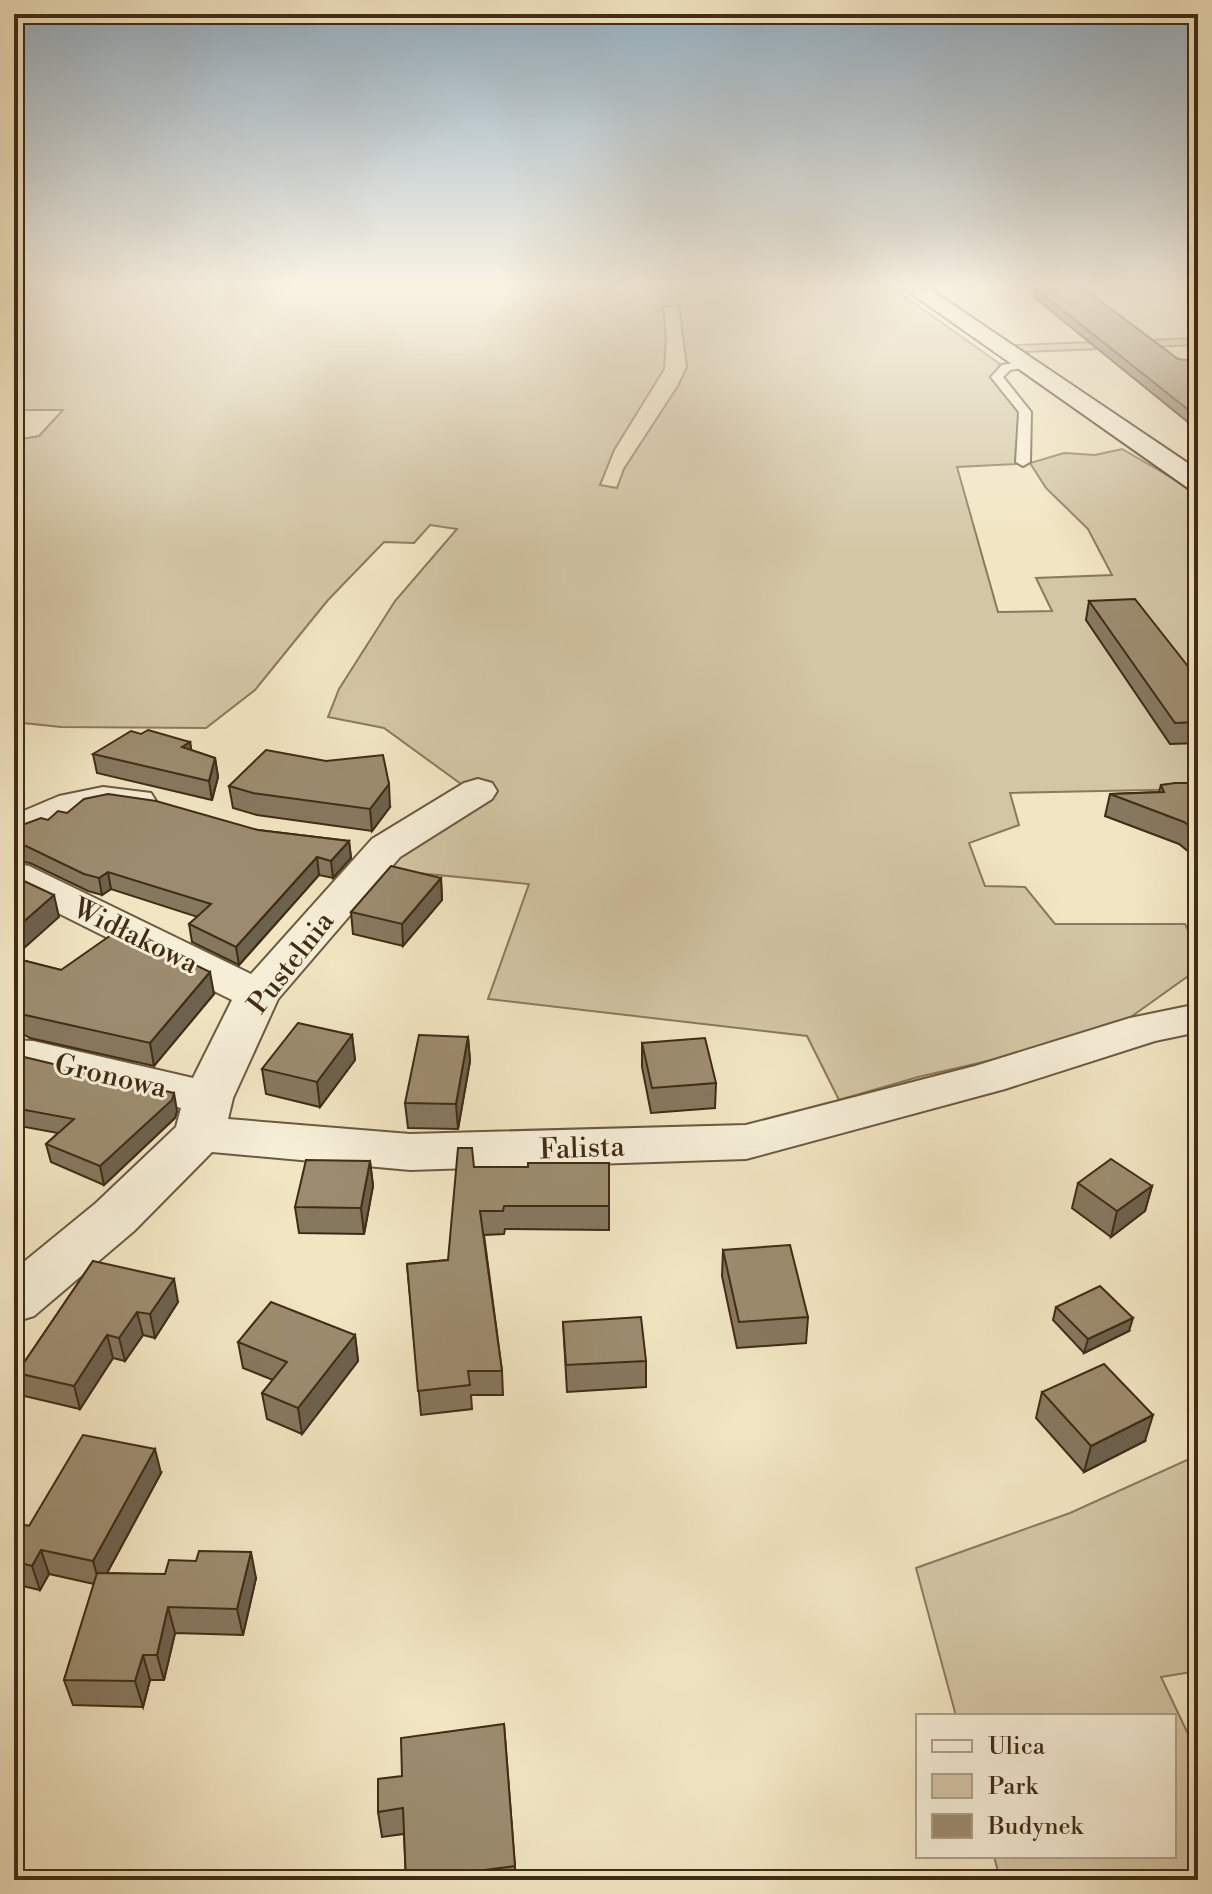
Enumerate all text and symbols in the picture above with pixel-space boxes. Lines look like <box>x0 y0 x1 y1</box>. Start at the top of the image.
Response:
street label: Widłakowa <box>66 891 204 982</box>
street label: Pustelnia <box>240 904 342 1021</box>
street label: Gronowa <box>51 1047 171 1106</box>
street label: Falista <box>539 1129 626 1167</box>
legend <box>916 1714 1176 1858</box>
text: Ulica <box>988 1732 1046 1762</box>
text: Park <box>988 1772 1039 1802</box>
text: Budynek <box>987 1812 1085 1842</box>

